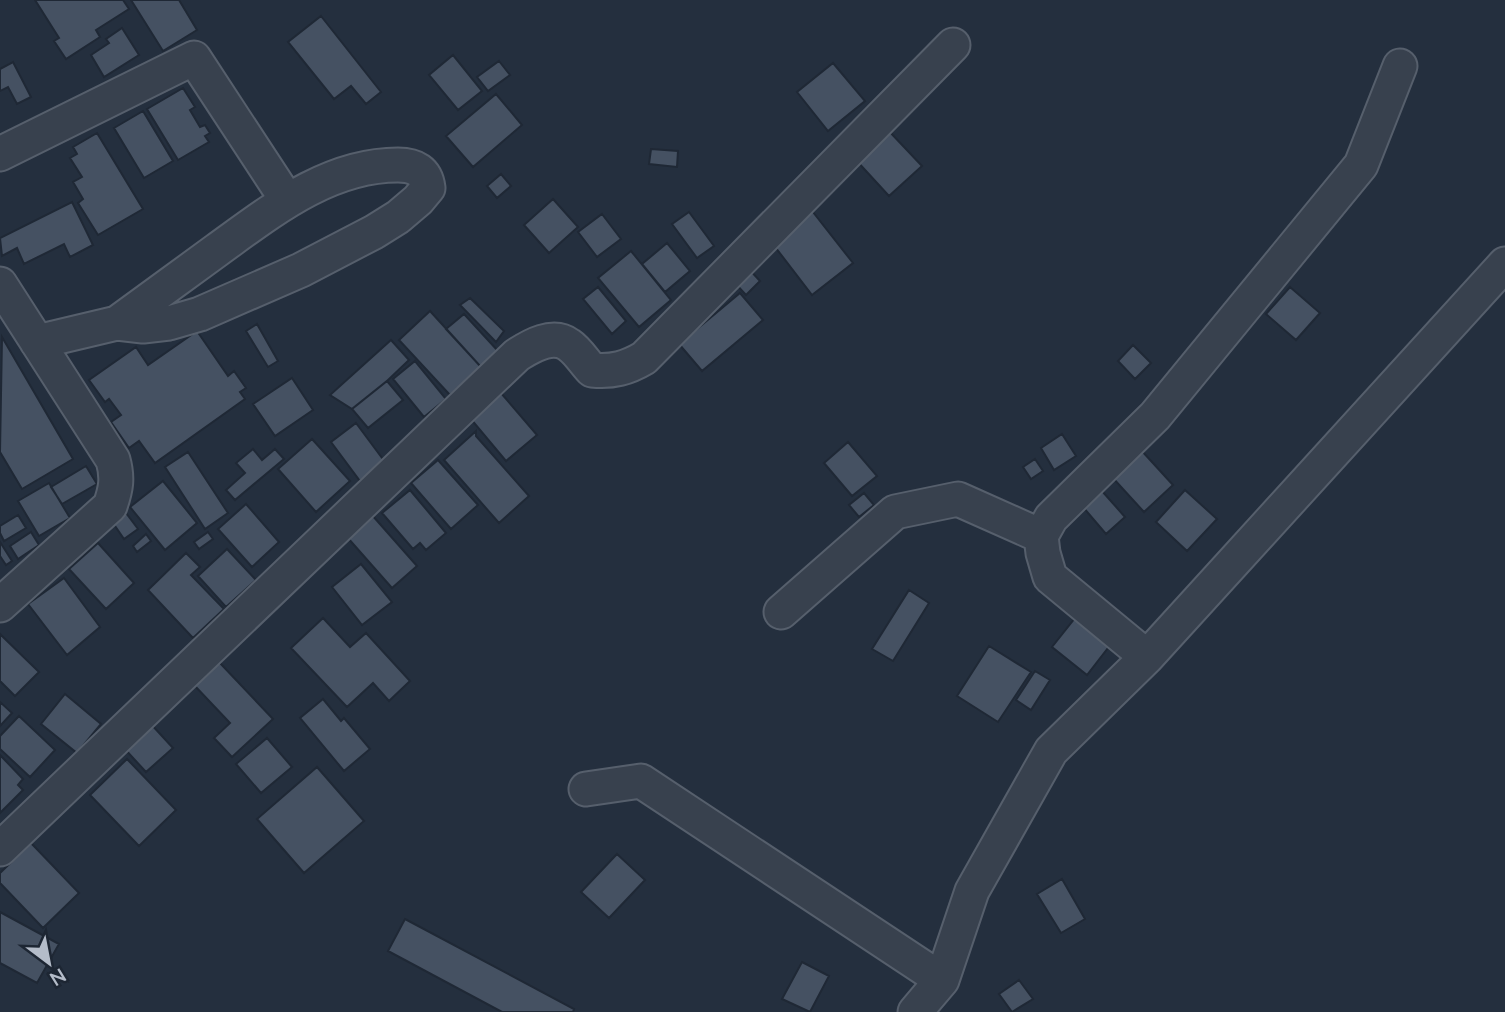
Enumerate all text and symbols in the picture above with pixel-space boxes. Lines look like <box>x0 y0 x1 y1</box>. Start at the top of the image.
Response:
north arrow <box>14 928 84 998</box>
text: N <box>46 964 71 991</box>

